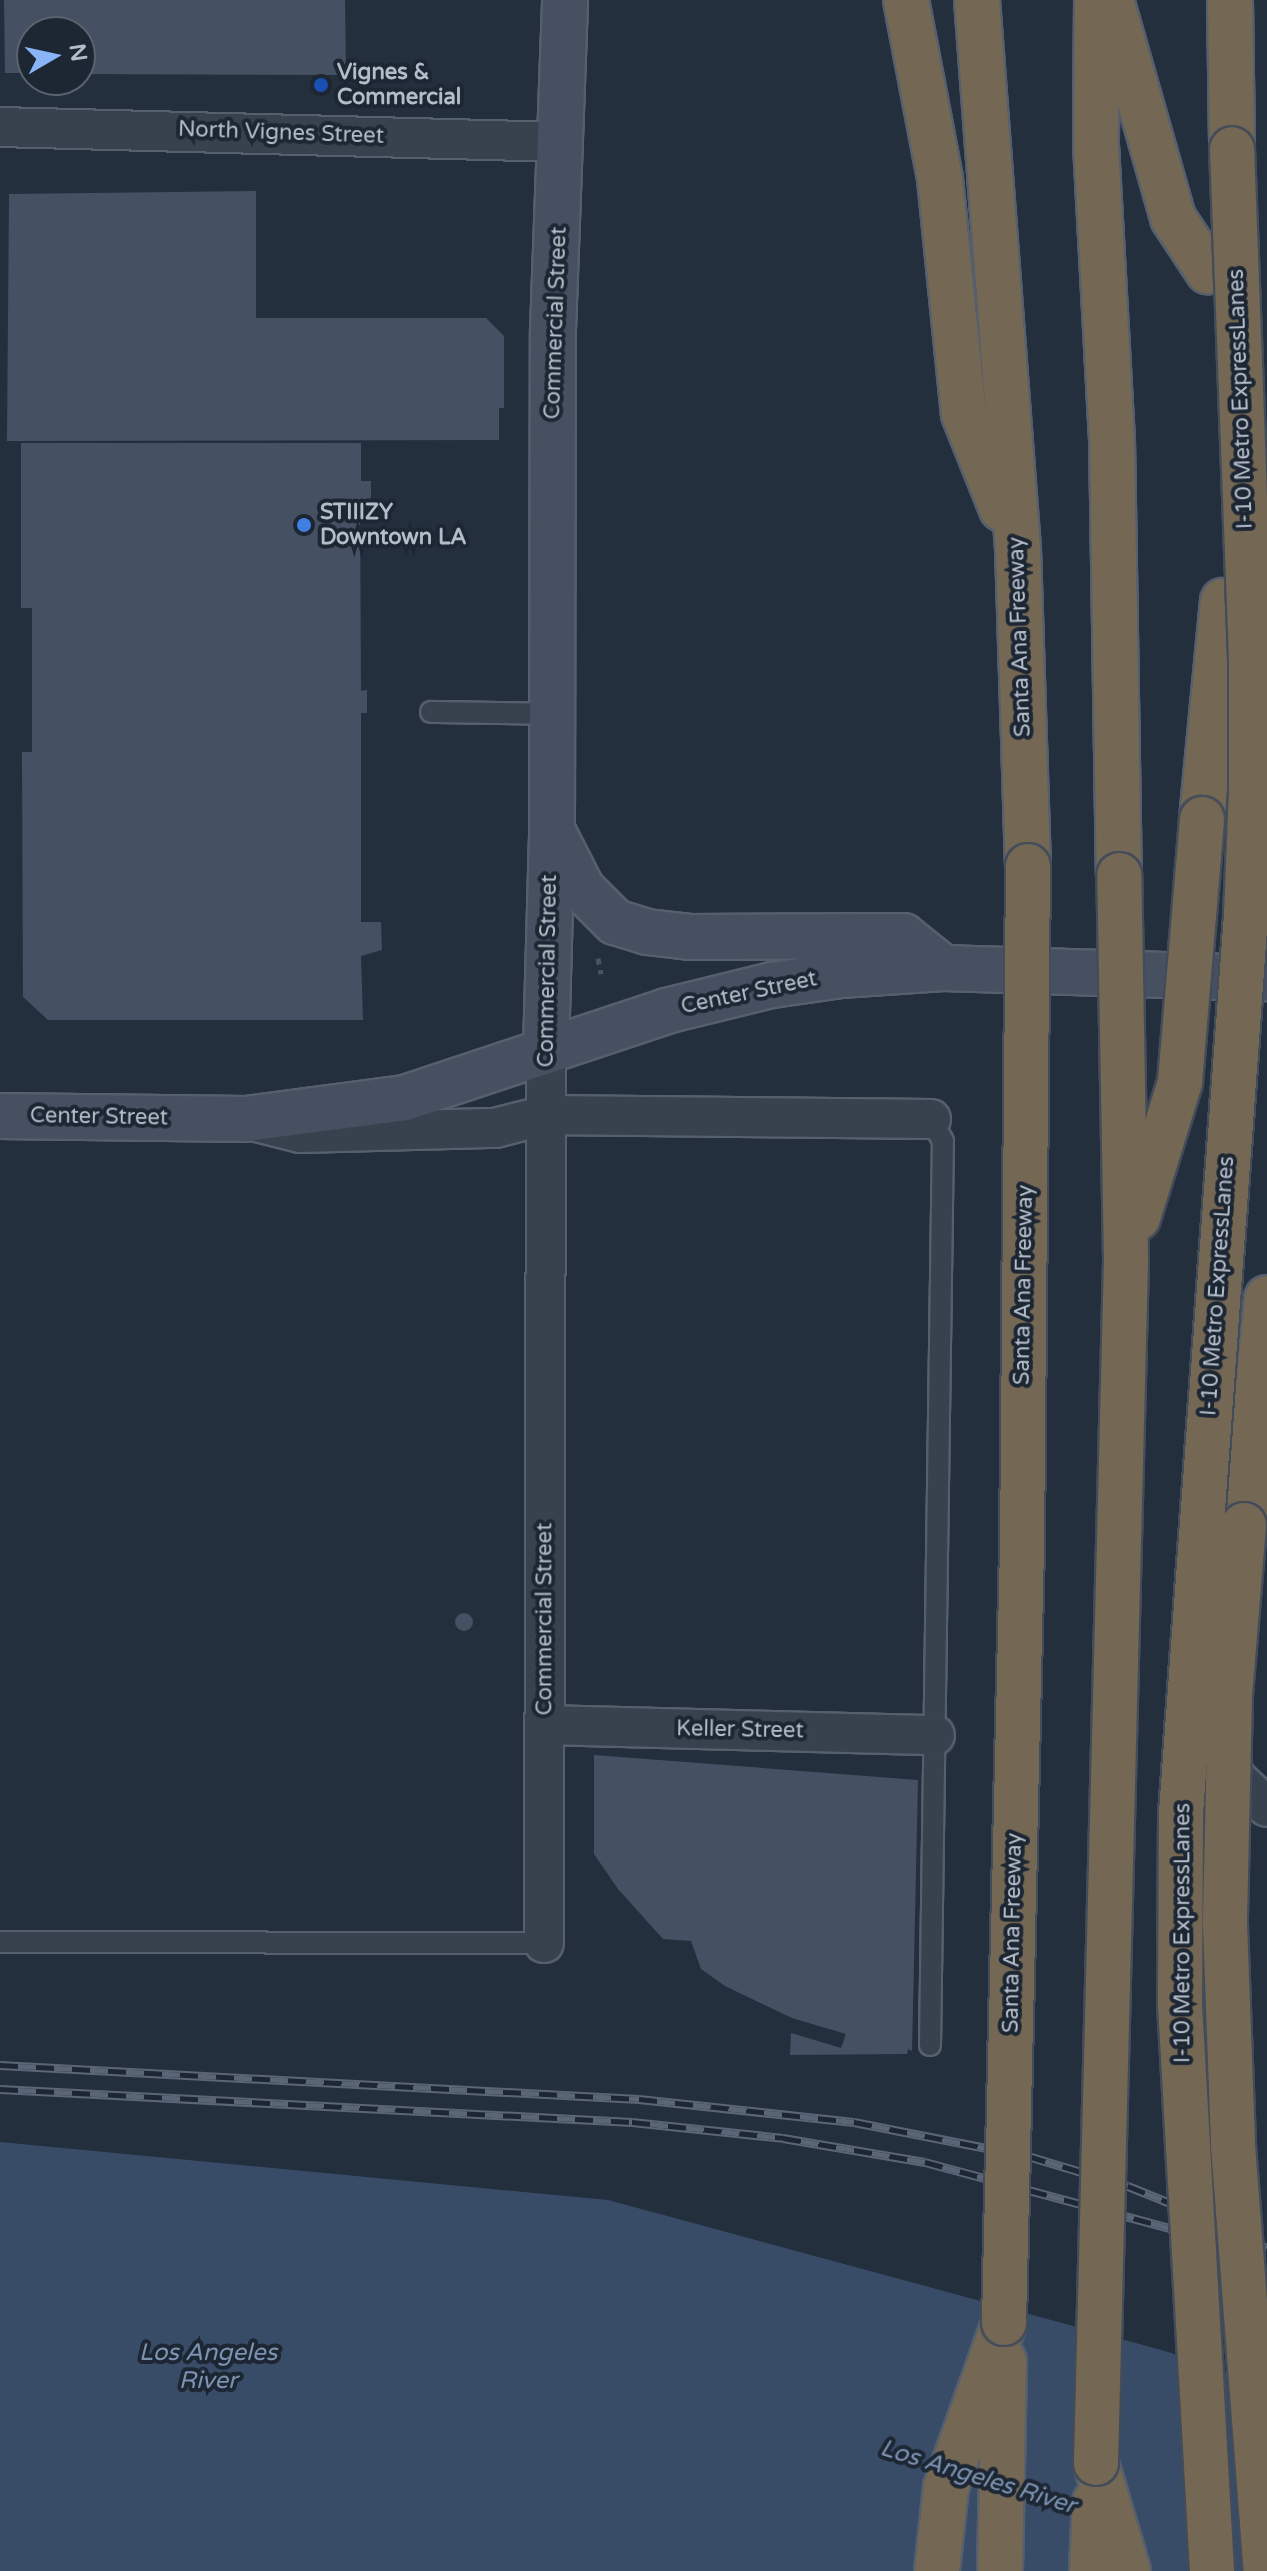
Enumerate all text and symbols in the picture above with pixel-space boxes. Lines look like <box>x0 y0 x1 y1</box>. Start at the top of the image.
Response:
north arrow <box>16 16 96 96</box>
text: N <box>64 42 92 63</box>
place label: Vignes & Commercial <box>337 59 461 110</box>
marker: Vignes & Commercial <box>312 76 330 94</box>
street label: North Vignes Street <box>178 116 384 150</box>
street label: Commercial Street <box>539 226 573 420</box>
street label: I-10 Metro ExpressLanes <box>1223 268 1259 530</box>
place label: STIIIZY Downtown LA <box>320 499 467 550</box>
marker: STIIIZY Downtown LA <box>295 516 313 534</box>
street label: Santa Ana Freeway <box>1003 536 1037 738</box>
street label: Commercial Street <box>533 874 563 1068</box>
street label: Center Street <box>679 966 819 1020</box>
street label: Center Street <box>30 1103 168 1131</box>
street label: I-10 Metro ExpressLanes <box>1196 1155 1240 1417</box>
street label: Santa Ana Freeway <box>1009 1185 1039 1385</box>
street label: Commercial Street <box>532 1523 558 1715</box>
street label: Keller Street <box>676 1716 804 1744</box>
street label: I-10 Metro ExpressLanes <box>1170 1803 1196 2063</box>
street label: Santa Ana Freeway <box>998 1833 1028 2033</box>
water label: Los Angeles River <box>139 2339 277 2395</box>
water label: Los Angeles River <box>877 2434 1079 2520</box>

